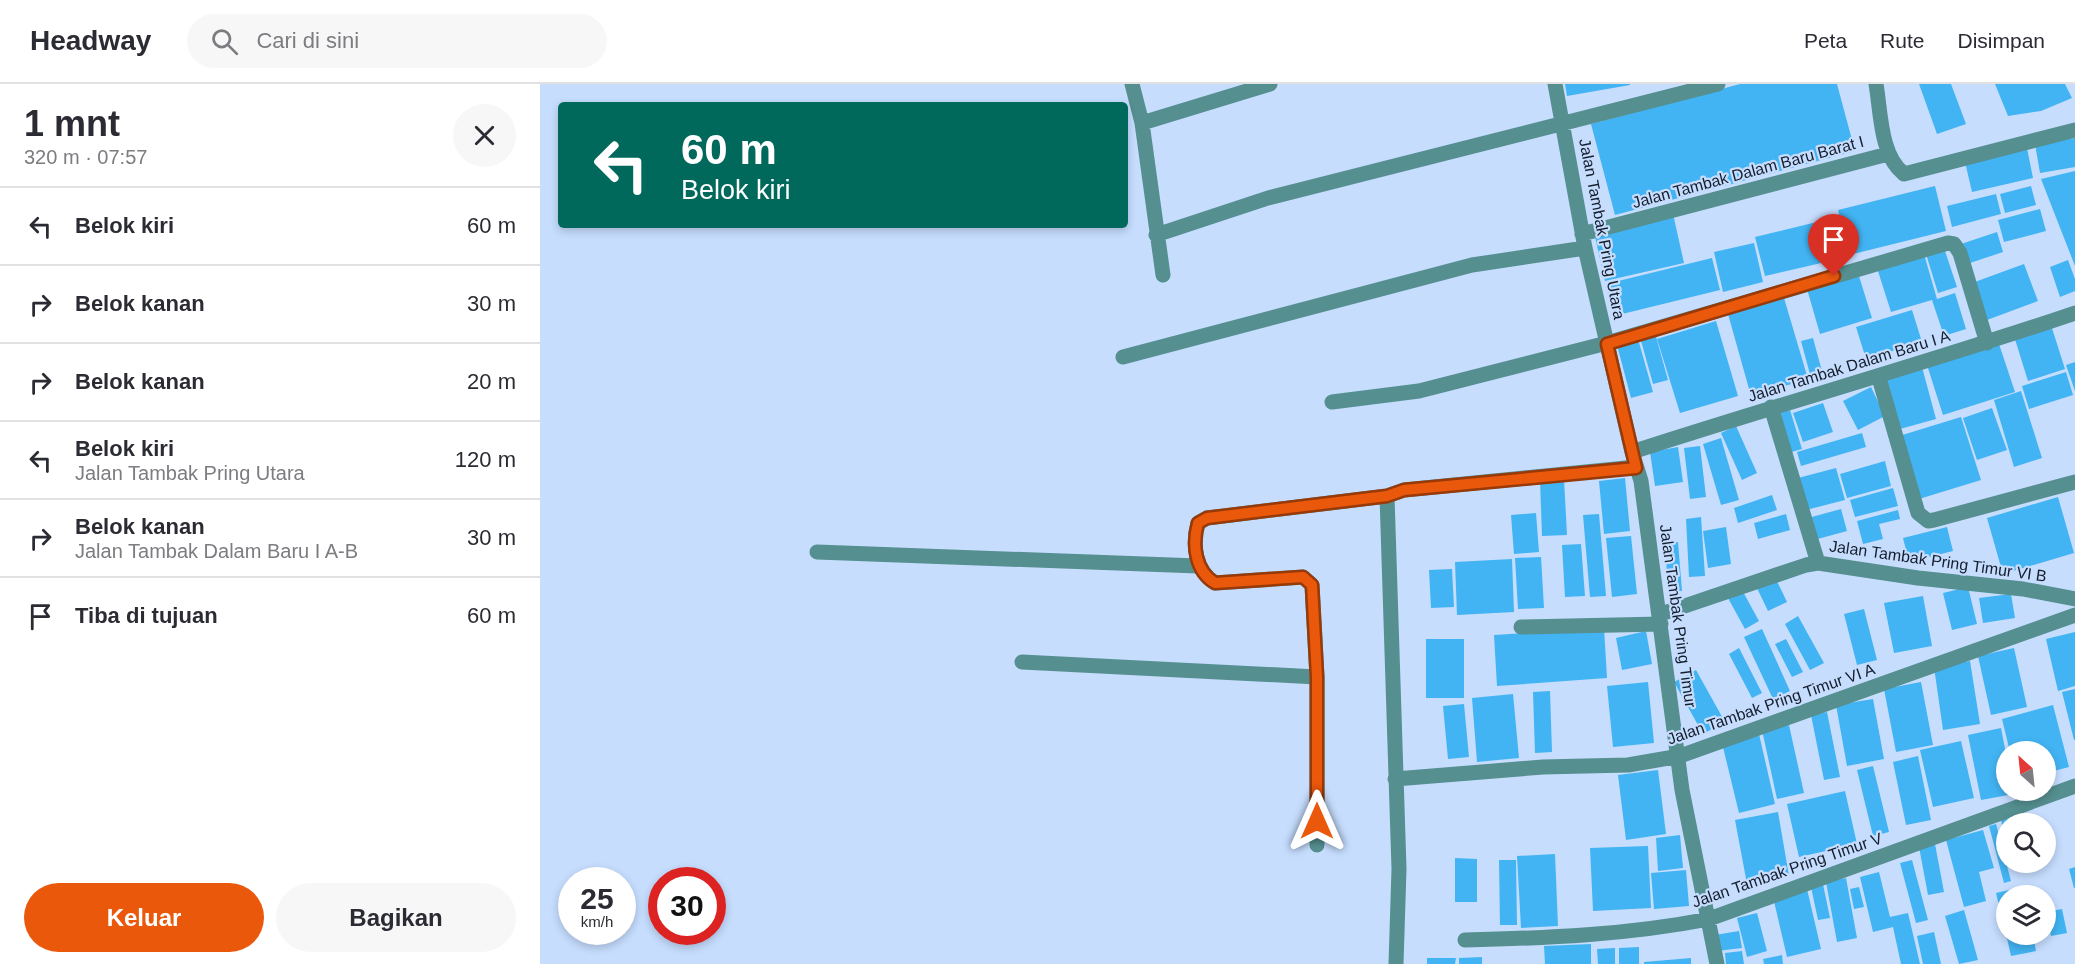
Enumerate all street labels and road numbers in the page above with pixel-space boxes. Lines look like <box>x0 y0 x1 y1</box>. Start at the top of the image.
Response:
street label: Jalan Tambak Dalam Baru Barat I <box>1630 133 1866 211</box>
street label: Jalan Tambak Pring Utara <box>1576 137 1628 321</box>
street label: Jalan Tambak Dalam Baru I A <box>1746 327 1952 405</box>
street label: Jalan Tambak Pring Timur <box>1657 523 1699 709</box>
street label: Jalan Tambak Pring Timur VI B <box>1828 537 2048 585</box>
street label: Jalan Tambak Pring Timur VI A <box>1665 660 1877 748</box>
street label: Jalan Tambak Pring Timur V <box>1690 829 1885 911</box>

